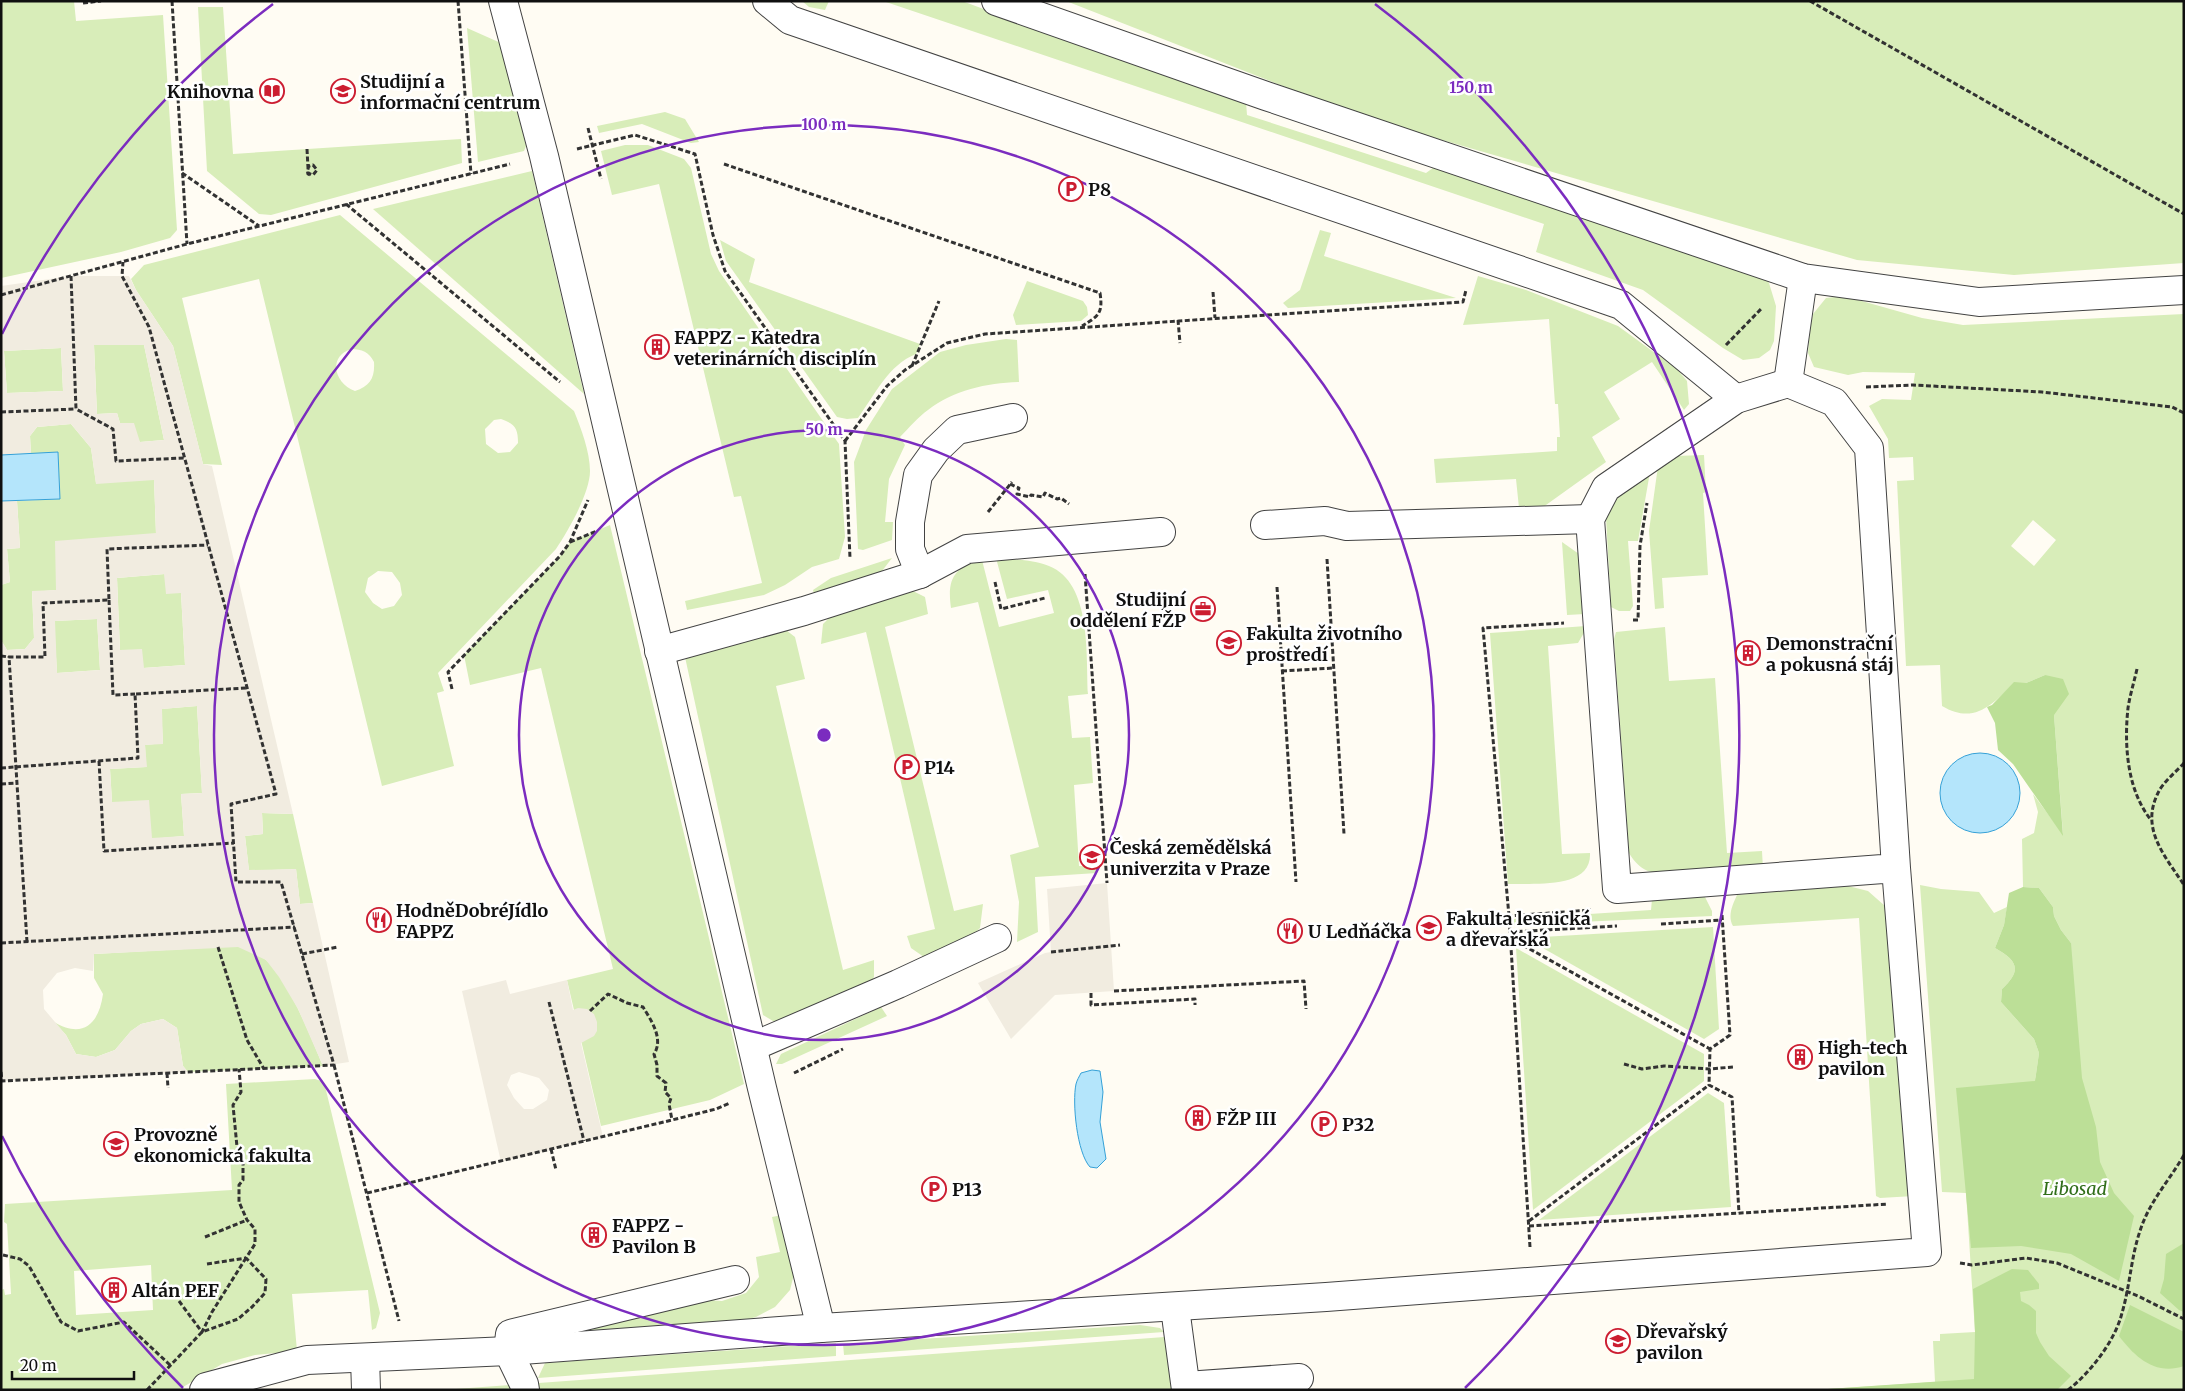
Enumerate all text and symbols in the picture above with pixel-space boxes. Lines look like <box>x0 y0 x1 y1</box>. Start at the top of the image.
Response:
place label: Studijní a informační centrum <box>360 70 540 114</box>
library icon: Knihovna <box>259 78 285 104</box>
school or university icon: Studijní a informační centrum <box>330 78 356 104</box>
text: 150 m <box>1449 78 1493 97</box>
place label: Knihovna <box>167 80 254 103</box>
text: 100 m <box>802 115 846 134</box>
parking icon: P8 <box>1058 176 1084 202</box>
place label: P8 <box>1088 178 1111 201</box>
place label: FAPPZ - Katedra veterinárních disciplín <box>673 326 876 370</box>
building icon: FAPPZ - Katedra veterinárních disciplín <box>644 334 670 360</box>
text: 50 m <box>805 420 843 439</box>
place label: Studijní oddělení FŽP <box>1070 588 1187 632</box>
office icon: Studijní oddělení FŽP <box>1190 596 1216 622</box>
place label: Fakulta životního prostředí <box>1246 622 1402 666</box>
school or university icon: Fakulta životního prostředí <box>1216 630 1242 656</box>
place label: Demonstrační a pokusná stáj <box>1766 632 1894 676</box>
building icon: Demonstrační a pokusná stáj <box>1735 640 1761 666</box>
centre of rings <box>815 726 833 744</box>
parking icon: P14 <box>894 754 920 780</box>
place label: P14 <box>924 756 955 779</box>
place label: Česká zemědělská univerzita v Praze <box>1110 836 1272 880</box>
school or university icon: Česká zemědělská univerzita v Praze <box>1079 844 1105 870</box>
place label: HodněDobréJídlo FAPPZ <box>396 899 548 943</box>
restaurant icon: HodněDobréJídlo FAPPZ <box>366 907 392 933</box>
place label: Fakulta lesnická a dřevařská <box>1446 907 1591 951</box>
school or university icon: Fakulta lesnická a dřevařská <box>1416 915 1442 941</box>
restaurant icon: U Ledňáčka <box>1277 918 1303 944</box>
place label: U Ledňáčka <box>1308 920 1412 943</box>
place label: High-tech pavilon <box>1818 1036 1907 1080</box>
building icon: High-tech pavilon <box>1787 1044 1813 1070</box>
building icon: FŽP III <box>1185 1105 1211 1131</box>
place label: FŽP III <box>1216 1107 1277 1130</box>
parking icon: P32 <box>1311 1111 1337 1137</box>
place label: P32 <box>1342 1113 1374 1136</box>
place label: Provozně ekonomická fakulta <box>134 1123 311 1167</box>
school or university icon: Provozně ekonomická fakulta <box>103 1131 129 1157</box>
parking icon: P13 <box>921 1176 947 1202</box>
park label: Libosad <box>2043 1177 2108 1200</box>
place label: P13 <box>952 1178 982 1201</box>
place label: FAPPZ - Pavilon B <box>612 1214 696 1258</box>
building icon: FAPPZ - Pavilon B <box>581 1222 607 1248</box>
building icon: Altán PEF <box>101 1277 127 1303</box>
place label: Altán PEF <box>131 1279 219 1302</box>
place label: Dřevařský pavilon <box>1636 1320 1728 1364</box>
school or university icon: Dřevařský pavilon <box>1605 1328 1631 1354</box>
scale bar <box>12 1348 135 1380</box>
text: 20 m <box>20 1356 57 1375</box>

